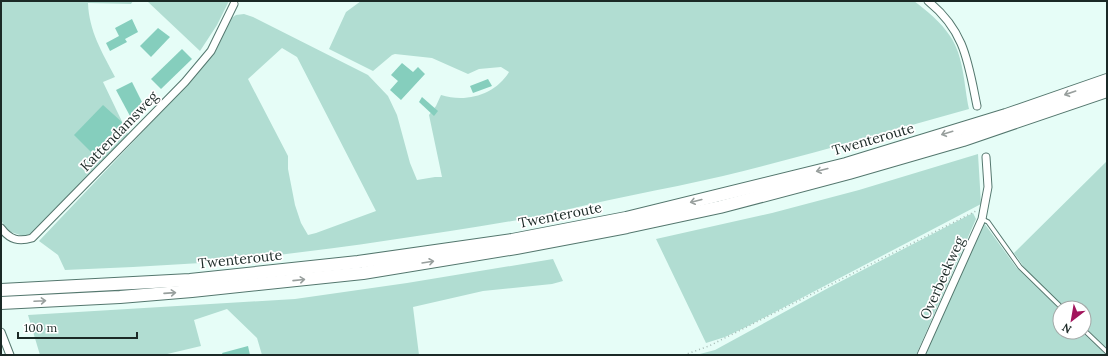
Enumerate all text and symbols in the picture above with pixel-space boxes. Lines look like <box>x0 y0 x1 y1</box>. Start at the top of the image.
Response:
street label: Kattendamsweg <box>76 87 162 175</box>
one-way arrow <box>1065 89 1077 97</box>
street label: Twenteroute <box>830 119 916 159</box>
one-way arrow <box>940 130 953 137</box>
one-way arrow <box>816 166 829 174</box>
street label: Twenteroute <box>517 198 604 232</box>
one-way arrow <box>690 198 703 206</box>
street label: Overbeekweg <box>916 234 968 322</box>
street label: Twenteroute <box>197 246 283 272</box>
one-way arrow <box>421 258 434 266</box>
one-way arrow <box>292 276 305 283</box>
one-way arrow <box>163 289 176 296</box>
one-way arrow <box>33 297 46 304</box>
north arrow <box>1052 300 1092 340</box>
scale bar <box>18 314 137 340</box>
text: 100 m <box>24 320 57 335</box>
text: N <box>1059 320 1074 337</box>

